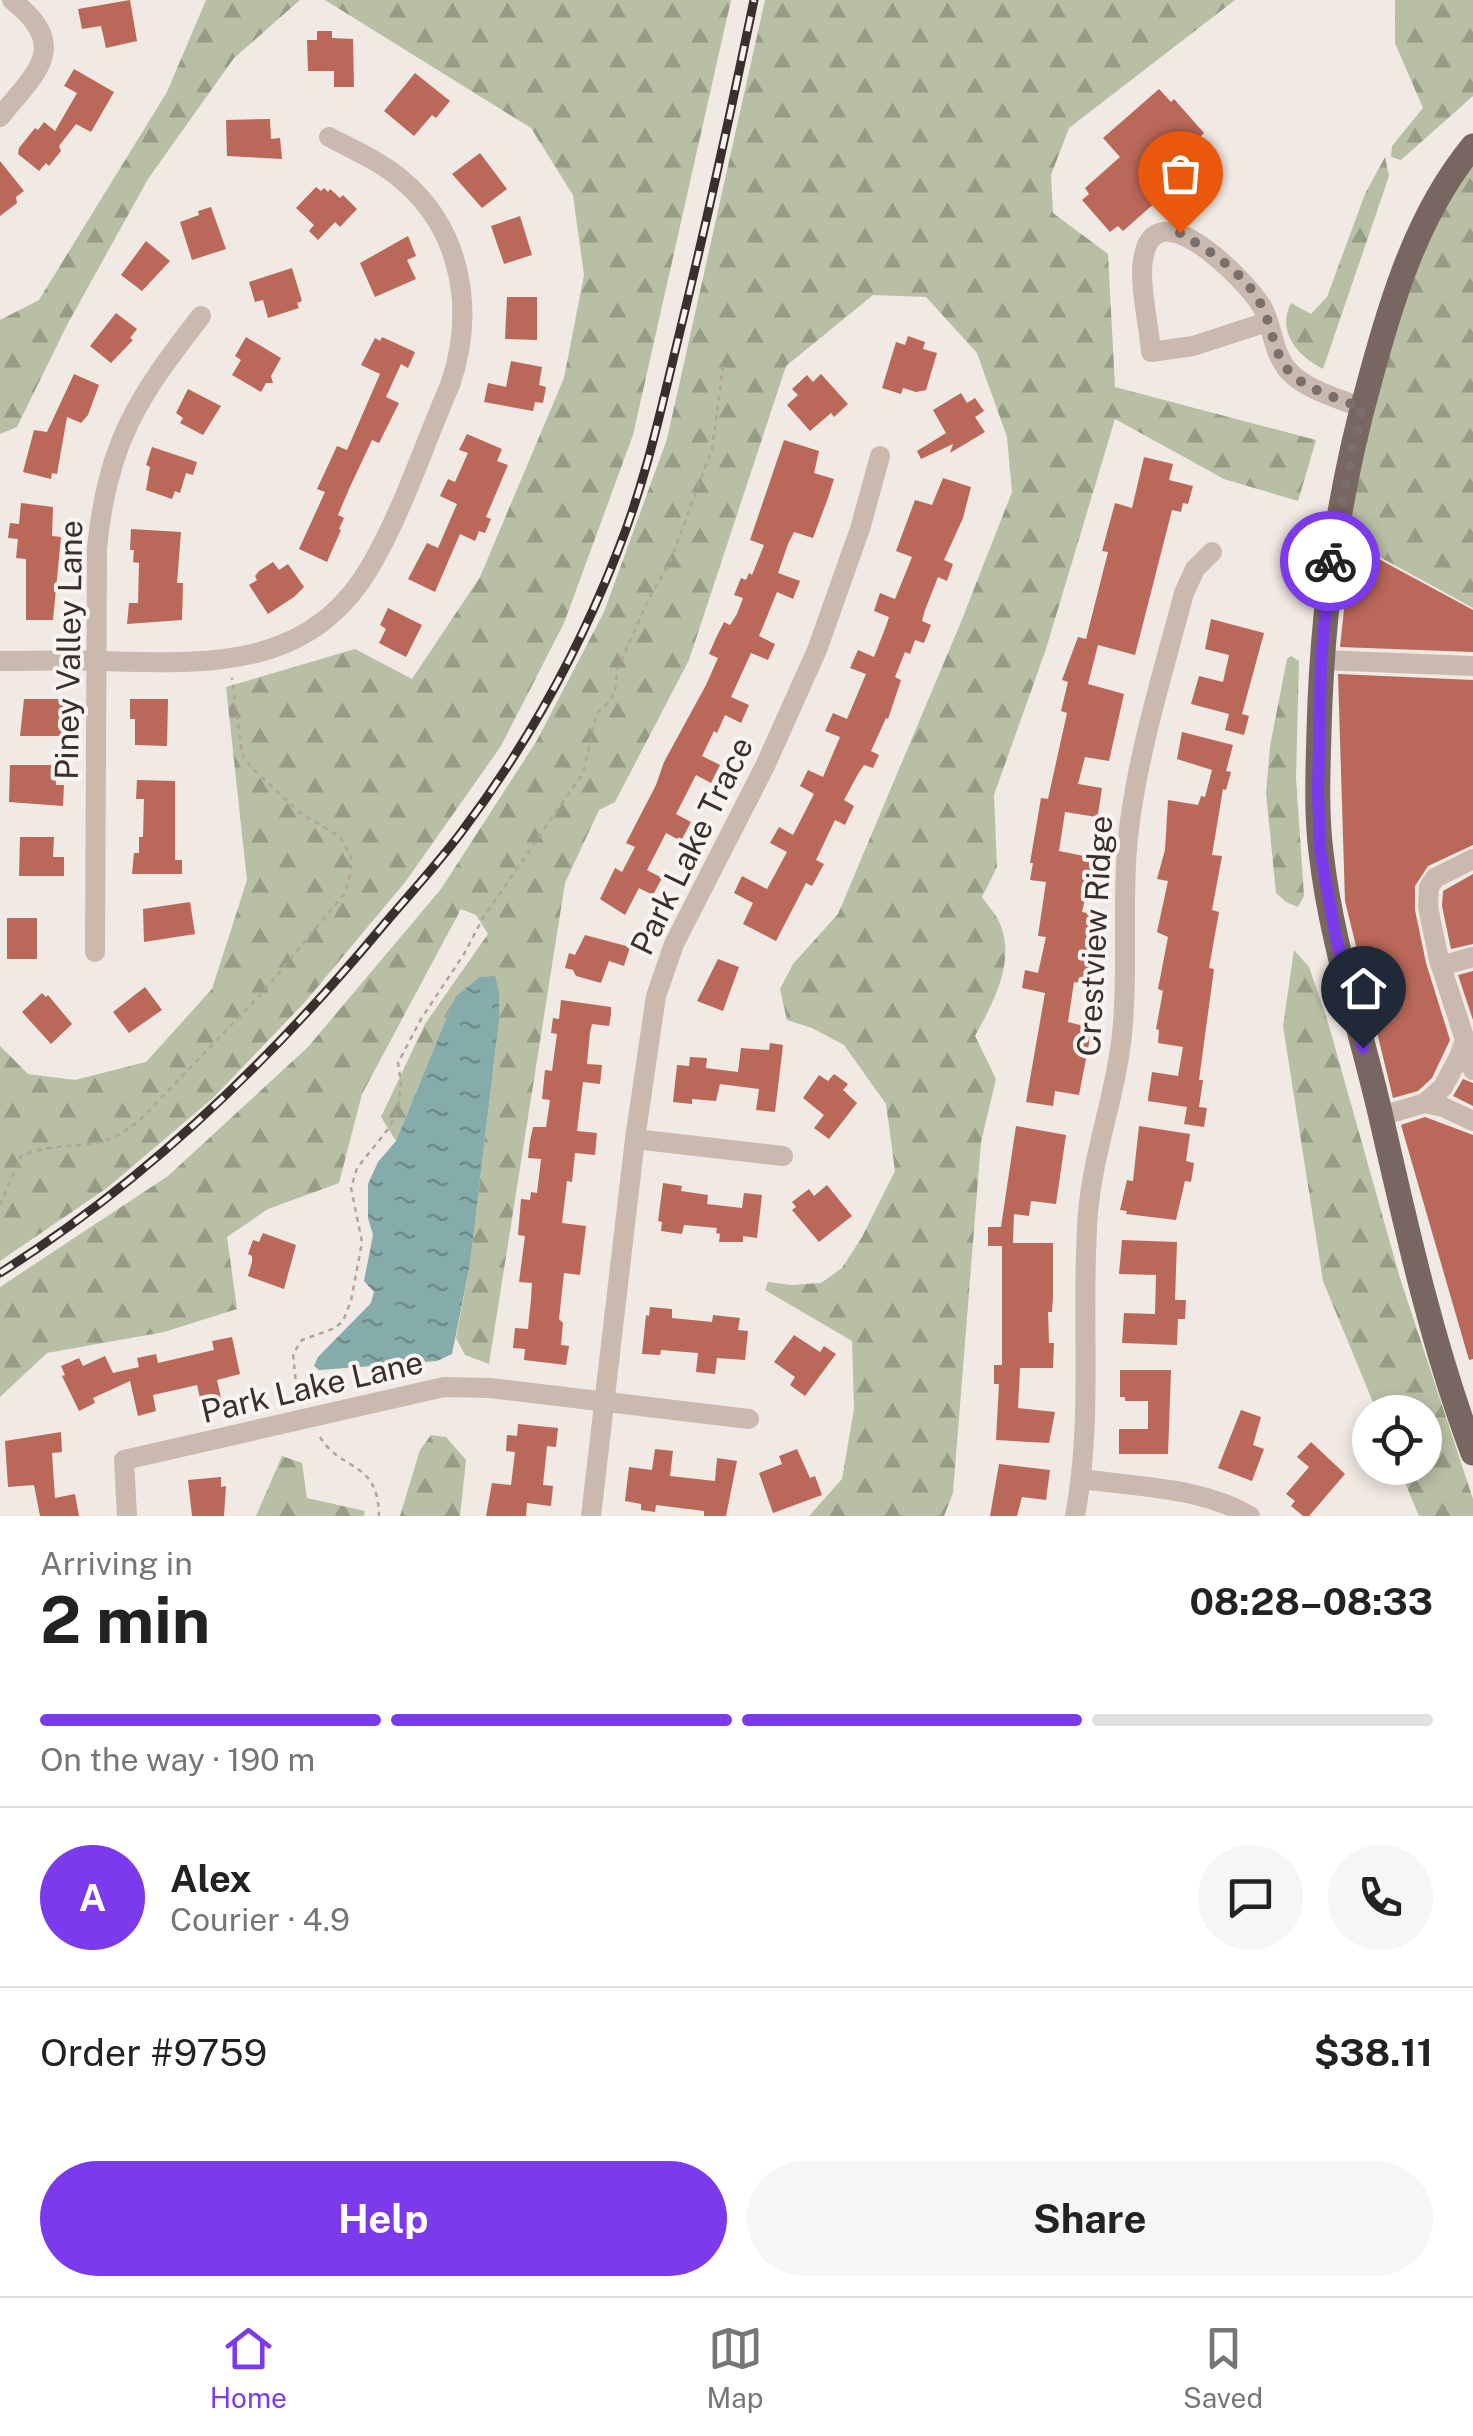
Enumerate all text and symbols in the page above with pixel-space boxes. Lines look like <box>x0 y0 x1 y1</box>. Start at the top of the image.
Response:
pin <box>1138 131 1223 234</box>
icon: bag <box>1153 146 1208 201</box>
courier <box>1280 511 1380 611</box>
street label: Piney Valley Lane <box>48 520 89 780</box>
icon: bike <box>1303 534 1358 589</box>
street label: Park Lake Trace <box>623 731 760 961</box>
street label: Crestview Ridge <box>1070 815 1119 1057</box>
pin <box>1321 946 1406 1049</box>
icon: home <box>1336 961 1391 1016</box>
street label: Park Lake Lane <box>197 1343 427 1430</box>
map controls <box>1352 1395 1442 1485</box>
button: locate <box>1352 1395 1442 1485</box>
text: Arriving in <box>40 1545 193 1582</box>
text: 08:28–08:33 <box>1189 1579 1433 1624</box>
text: 2 min <box>40 1581 210 1658</box>
text: On the way · 190 m <box>40 1741 315 1778</box>
button: chat <box>1198 1845 1303 1950</box>
button: phone <box>1328 1845 1433 1950</box>
text: Alex <box>170 1856 252 1901</box>
text: A <box>79 1875 106 1920</box>
text: Courier · 4.9 <box>170 1901 350 1938</box>
text: Order #9759 <box>40 2030 267 2075</box>
text: $38.11 <box>1314 2030 1433 2075</box>
button: Help <box>40 2161 727 2276</box>
button: Share <box>747 2161 1433 2276</box>
tab: Home <box>210 2321 287 2414</box>
tab: Map <box>707 2321 763 2414</box>
tab: Saved <box>1183 2321 1263 2414</box>

